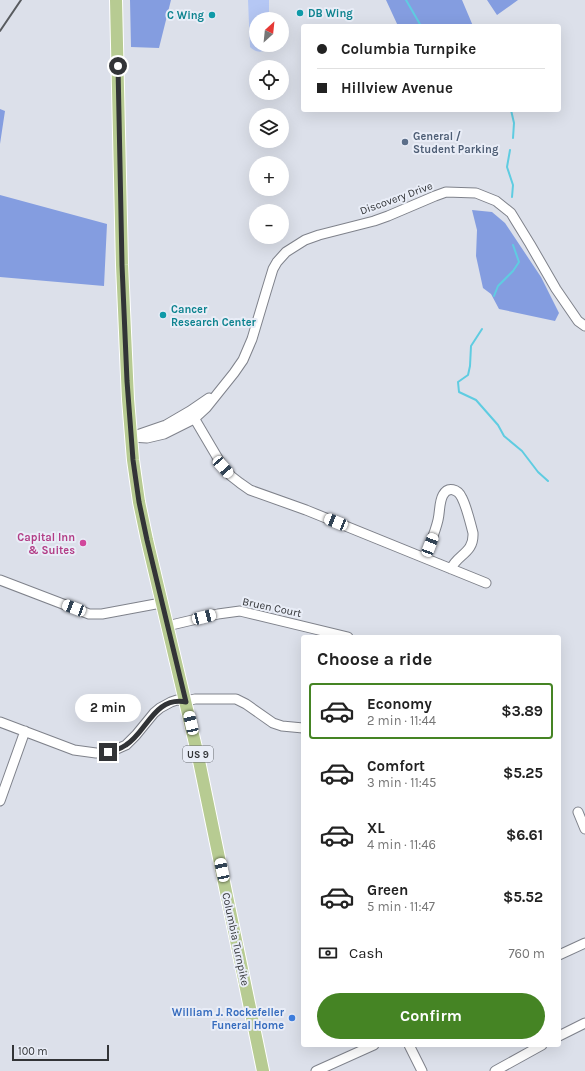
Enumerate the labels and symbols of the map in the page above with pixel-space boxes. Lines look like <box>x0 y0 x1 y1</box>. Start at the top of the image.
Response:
place label: DB Wing <box>308 7 353 20</box>
marker: DB Wing <box>295 8 305 18</box>
place label: C Wing <box>167 9 205 22</box>
marker: C Wing <box>207 10 217 20</box>
north arrow <box>249 12 289 52</box>
route start <box>109 57 127 75</box>
place label: General / Student Parking <box>413 130 499 156</box>
marker: General / Student Parking <box>400 137 410 147</box>
street label: Discovery Drive <box>358 179 435 218</box>
place label: Cancer Research Center <box>171 303 257 329</box>
marker: Cancer Research Center <box>158 310 168 320</box>
car <box>211 454 235 480</box>
car <box>323 512 349 532</box>
place label: Capital Inn & Suites <box>17 531 75 557</box>
car <box>420 532 440 558</box>
marker: Capital Inn & Suites <box>78 538 88 548</box>
street label: Bruen Court <box>241 595 303 620</box>
car <box>61 598 87 618</box>
car <box>191 608 217 626</box>
callout: 2 min <box>75 694 141 722</box>
car <box>182 710 200 736</box>
route end <box>99 743 117 761</box>
road number: US 9 <box>183 746 213 762</box>
car <box>214 857 230 883</box>
street label: Columbia Turnpike <box>219 891 252 987</box>
place label: William J. Rockefeller Funeral Home <box>172 1006 285 1032</box>
marker: William J. Rockefeller Funeral Home <box>287 1013 297 1023</box>
scale bar <box>12 1043 109 1062</box>

